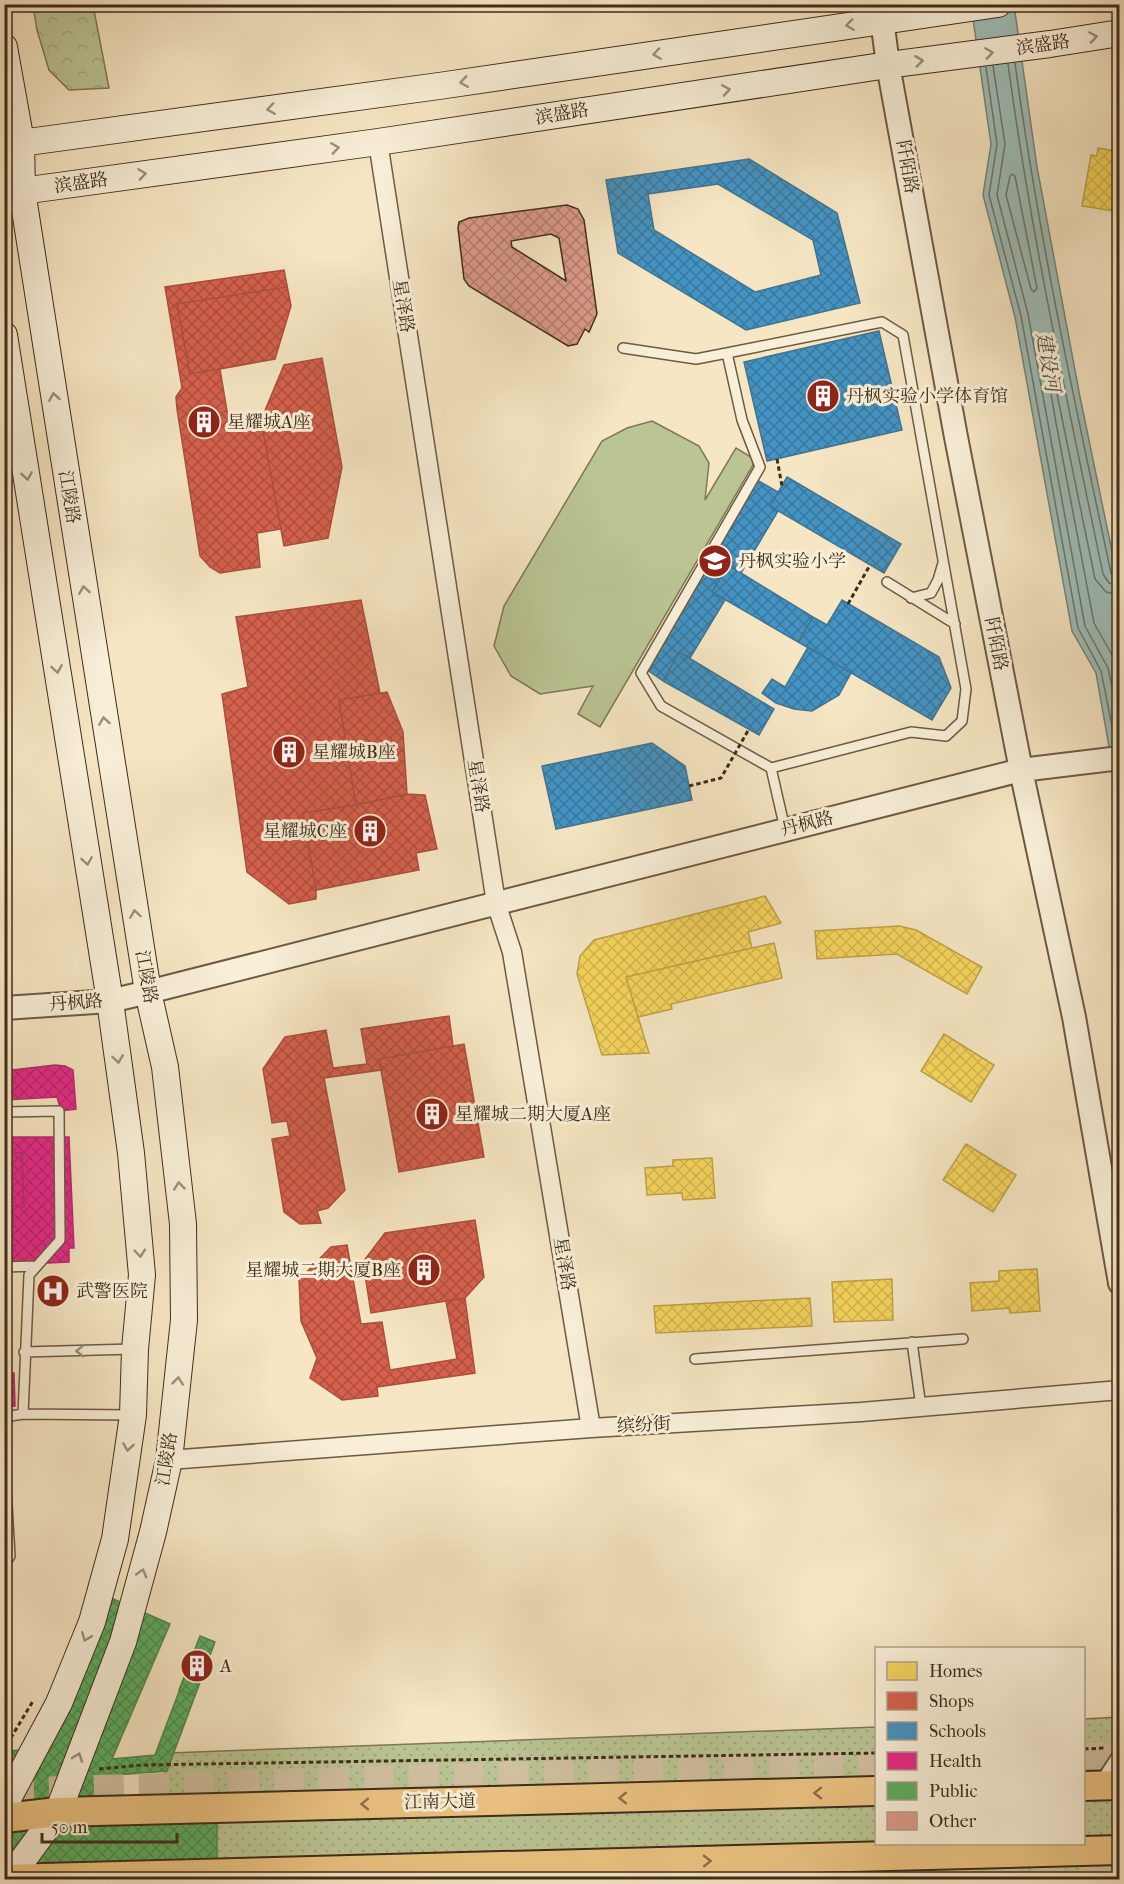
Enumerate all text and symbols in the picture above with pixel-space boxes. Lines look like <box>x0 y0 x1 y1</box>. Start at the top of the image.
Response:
one-way arrow <box>845 19 855 31</box>
street label: 滨盛路 <box>1015 31 1071 59</box>
one-way arrow <box>1089 32 1098 44</box>
one-way arrow <box>653 47 662 59</box>
one-way arrow <box>984 47 994 59</box>
one-way arrow <box>914 56 924 68</box>
one-way arrow <box>460 76 469 88</box>
one-way arrow <box>722 84 731 96</box>
street label: 滨盛路 <box>534 99 590 129</box>
one-way arrow <box>266 102 276 114</box>
street label: 阡陌路 <box>892 139 922 195</box>
one-way arrow <box>331 142 340 155</box>
street label: 滨盛路 <box>53 169 109 197</box>
one-way arrow <box>137 169 147 181</box>
street label: 星泽路 <box>388 278 418 334</box>
water label: 建设河 <box>1031 330 1065 396</box>
building icon: 丹枫实验小学体育馆 <box>805 378 841 414</box>
place label: 丹枫实验小学体育馆 <box>846 386 1008 407</box>
one-way arrow <box>48 392 60 402</box>
building icon: 星耀城A座 <box>186 404 222 440</box>
place label: 星耀城A座 <box>227 412 311 433</box>
street label: 江陵路 <box>54 469 84 525</box>
one-way arrow <box>20 472 32 481</box>
school or university icon: 丹枫实验小学 <box>697 543 733 579</box>
place label: 丹枫实验小学 <box>738 551 846 572</box>
one-way arrow <box>78 585 90 594</box>
street label: 阡陌路 <box>981 615 1011 673</box>
one-way arrow <box>50 664 63 674</box>
one-way arrow <box>98 717 111 727</box>
building icon: 星耀城B座 <box>271 734 307 770</box>
place label: 星耀城B座 <box>312 742 396 763</box>
street label: 星泽路 <box>463 758 493 814</box>
street label: 丹枫路 <box>778 807 836 841</box>
building icon: 星耀城C座 <box>352 813 388 849</box>
place label: 星耀城C座 <box>263 821 347 842</box>
one-way arrow <box>81 857 93 866</box>
one-way arrow <box>129 909 142 919</box>
street label: 江陵路 <box>131 949 161 1005</box>
street label: 丹枫路 <box>48 991 104 1015</box>
one-way arrow <box>111 1054 123 1063</box>
building icon: 星耀城二期大厦A座 <box>414 1096 450 1132</box>
place label: 星耀城二期大厦A座 <box>455 1104 611 1125</box>
one-way arrow <box>173 1182 186 1191</box>
street label: 星泽路 <box>549 1236 579 1292</box>
one-way arrow <box>133 1248 146 1257</box>
building icon: 星耀城二期大厦B座 <box>406 1252 442 1288</box>
place label: 星耀城二期大厦B座 <box>245 1260 401 1281</box>
hospital icon: 武警医院 <box>35 1273 71 1309</box>
place label: 武警医院 <box>76 1281 148 1302</box>
one-way arrow <box>75 1344 84 1357</box>
one-way arrow <box>171 1376 183 1385</box>
street label: 缤纷街 <box>616 1413 672 1437</box>
street label: 江陵路 <box>152 1431 182 1487</box>
one-way arrow <box>122 1442 134 1451</box>
one-way arrow <box>135 1568 147 1579</box>
one-way arrow <box>81 1630 93 1641</box>
legend <box>875 1647 1085 1845</box>
building icon: A <box>179 1648 215 1684</box>
place label: A <box>219 1656 232 1677</box>
text: Homes <box>929 1661 983 1682</box>
text: Shops <box>929 1691 974 1712</box>
text: Schools <box>929 1721 986 1742</box>
text: Health <box>929 1751 982 1772</box>
one-way arrow <box>71 1752 84 1763</box>
text: Public <box>929 1781 977 1802</box>
one-way arrow <box>814 1787 823 1799</box>
street label: 江南大道 <box>404 1791 476 1813</box>
one-way arrow <box>619 1791 628 1804</box>
one-way arrow <box>361 1798 370 1810</box>
scale bar <box>42 1806 177 1844</box>
text: Other <box>929 1811 977 1832</box>
text: 50 m <box>51 1817 88 1838</box>
one-way arrow <box>703 1855 712 1867</box>

